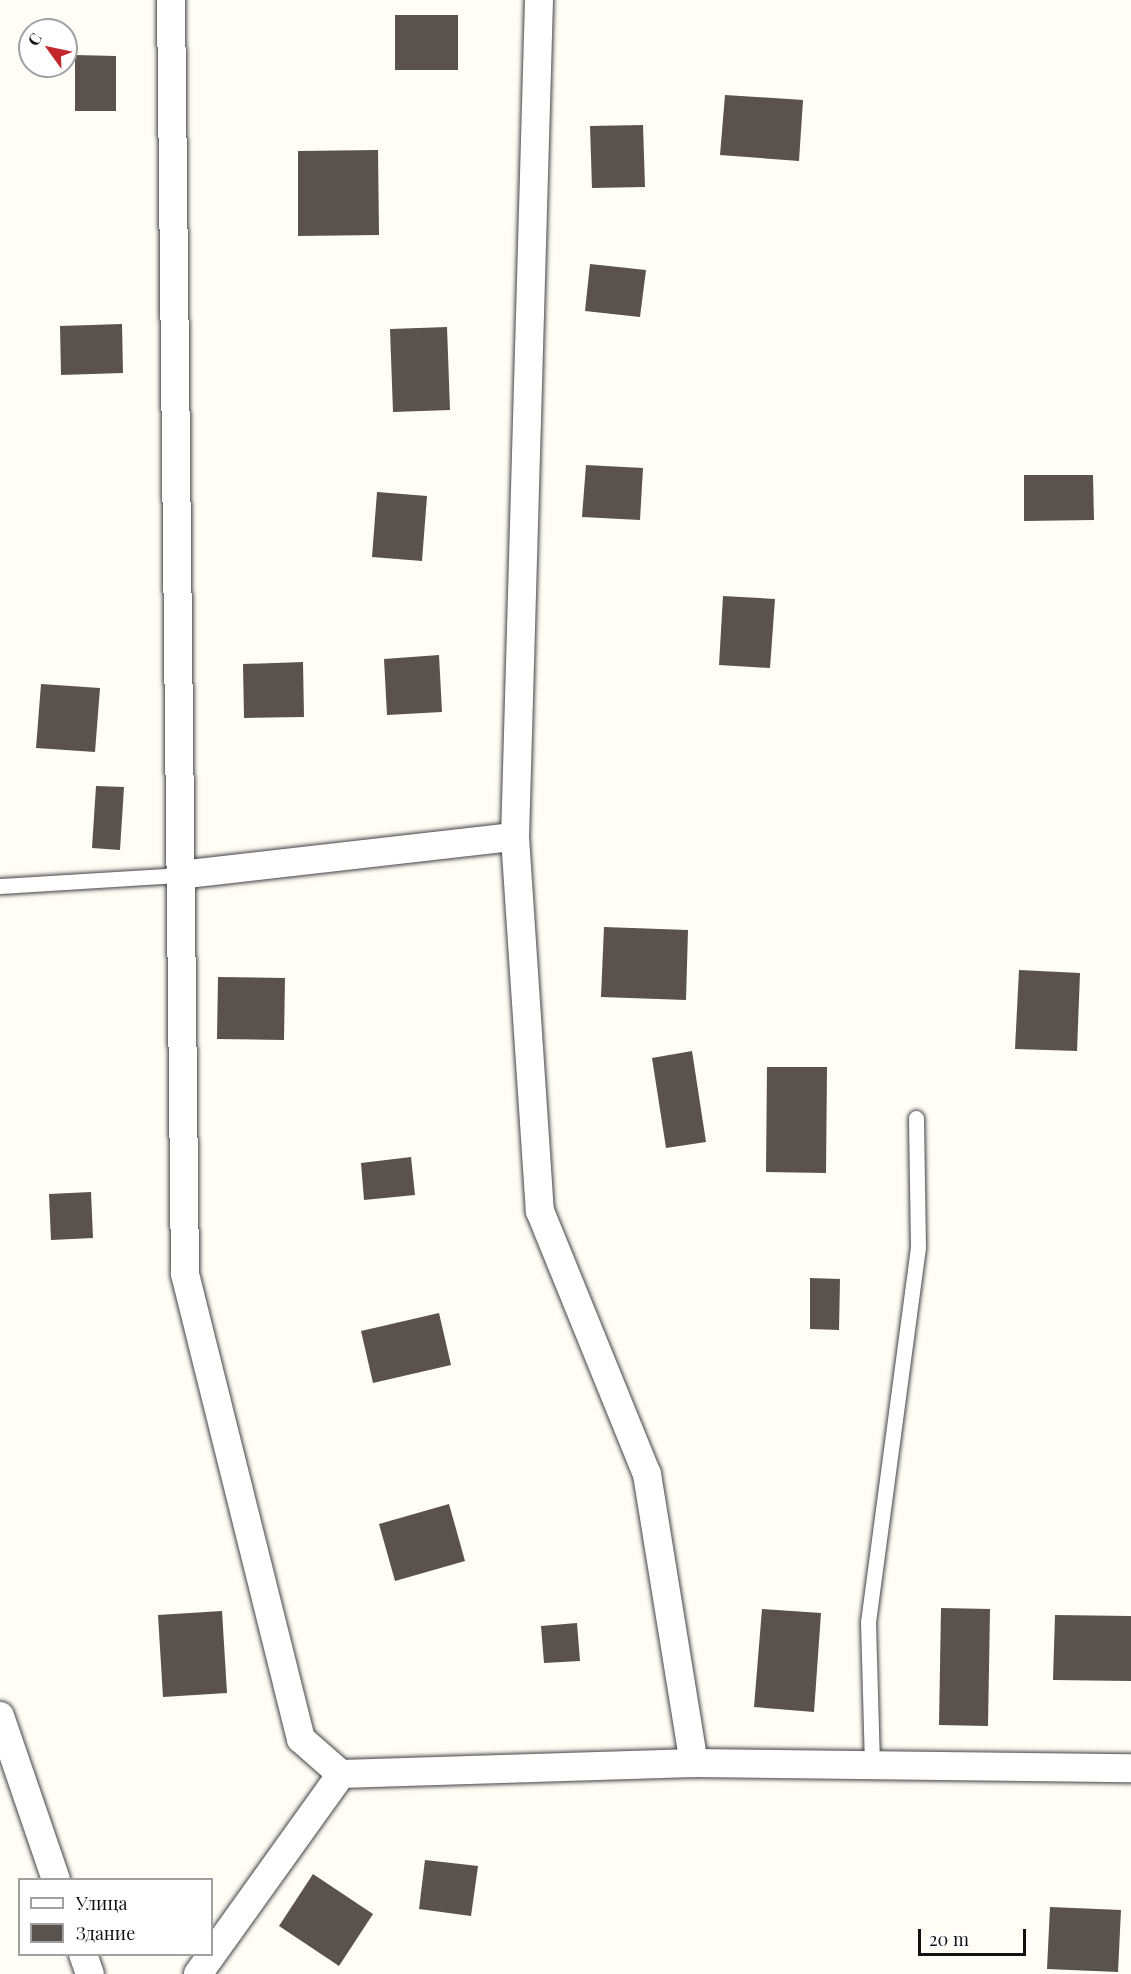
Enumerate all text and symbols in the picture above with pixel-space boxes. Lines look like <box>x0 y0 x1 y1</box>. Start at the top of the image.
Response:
north arrow <box>18 18 78 78</box>
text: С <box>22 29 46 49</box>
legend <box>18 1878 213 1956</box>
text: Улица <box>76 1891 127 1915</box>
scale bar <box>921 1917 1029 1955</box>
text: Здание <box>76 1921 135 1945</box>
text: 20 m <box>929 1927 969 1951</box>

